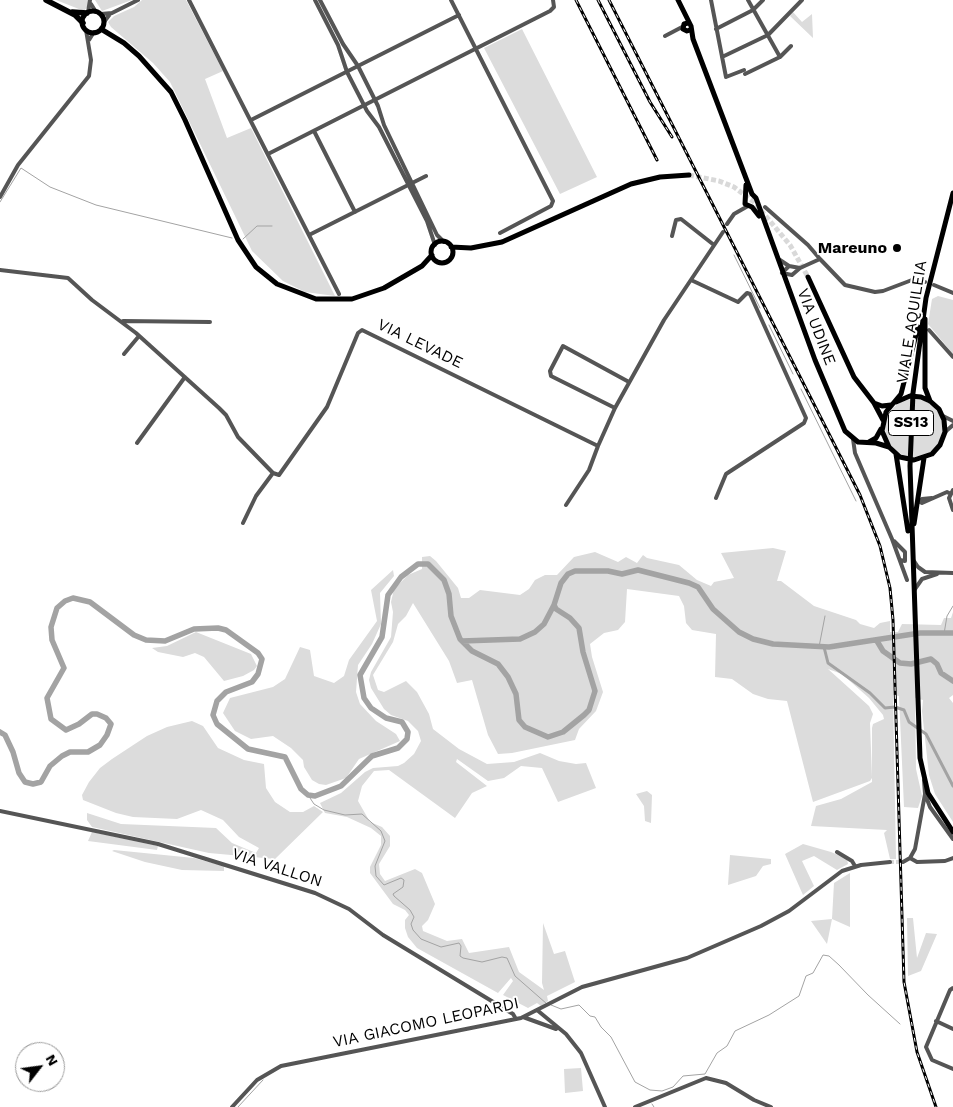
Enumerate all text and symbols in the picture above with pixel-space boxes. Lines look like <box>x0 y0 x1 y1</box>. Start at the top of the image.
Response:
place label: Mareuno <box>818 238 887 258</box>
marker: Mareuno <box>891 242 903 254</box>
street label: VIALE AQUILEIA <box>893 259 931 385</box>
street label: VIA UDINE <box>793 286 839 368</box>
street label: VIA LEVADE <box>374 315 466 373</box>
road number: SS13 <box>888 410 934 436</box>
street label: VIA VALLON <box>230 844 324 892</box>
street label: VIA GIACOMO LEOPARDI <box>331 994 521 1052</box>
north arrow <box>15 1042 65 1092</box>
text: N <box>43 1052 62 1068</box>

